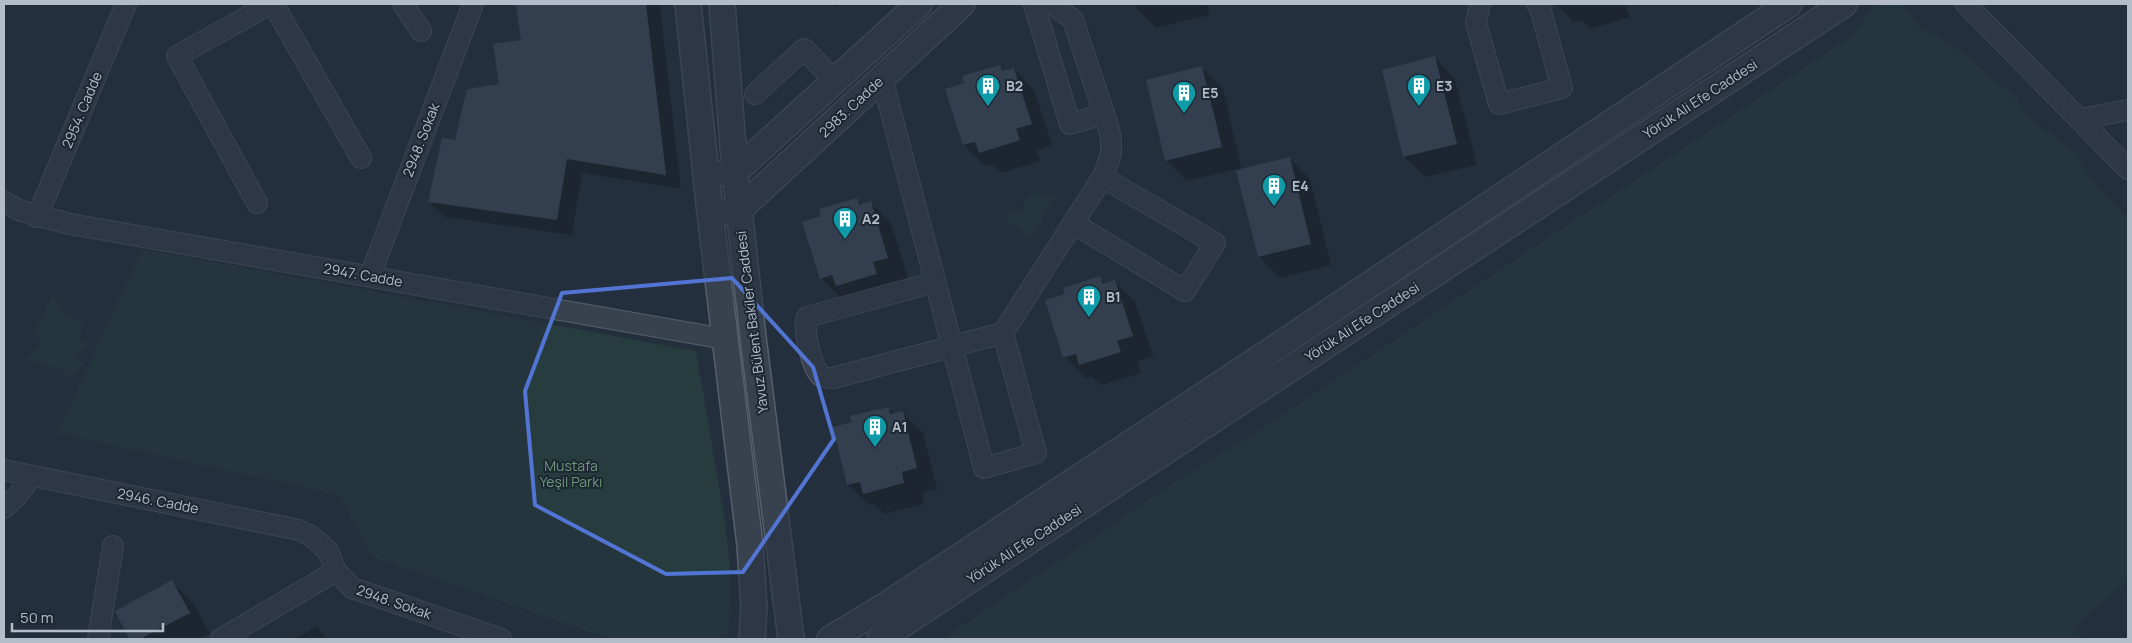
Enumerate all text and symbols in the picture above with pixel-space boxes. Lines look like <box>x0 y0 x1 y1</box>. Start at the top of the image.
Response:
street label: Yörük Ali Efe Caddesi <box>1639 54 1761 143</box>
street label: 2954. Cadde <box>57 69 106 151</box>
street label: 2983. Cadde <box>814 72 887 141</box>
building icon: B2 <box>975 73 1001 107</box>
building icon: E3 <box>1406 73 1432 107</box>
place label: B2 <box>1006 76 1023 95</box>
place label: E3 <box>1436 76 1452 95</box>
building icon: E5 <box>1171 80 1197 114</box>
place label: E5 <box>1202 83 1218 102</box>
street label: 2948. Sokak <box>398 99 444 180</box>
building icon: E4 <box>1261 173 1287 207</box>
place label: E4 <box>1292 176 1309 195</box>
building icon: A2 <box>832 206 858 240</box>
place label: A2 <box>862 209 880 228</box>
street label: Yavuz Bülent Bakiler Caddesi <box>731 230 772 414</box>
street label: 2947. Cadde <box>322 258 404 291</box>
street label: Yörük Ali Efe Caddesi <box>1301 277 1423 366</box>
building icon: B1 <box>1076 284 1102 318</box>
place label: B1 <box>1106 287 1121 306</box>
building icon: A1 <box>862 414 888 448</box>
place label: A1 <box>892 417 908 436</box>
park label: Mustafa Yeşil Parkı <box>540 456 602 491</box>
street label: 2946. Cadde <box>116 483 200 518</box>
street label: Yörük Ali Efe Caddesi <box>963 499 1085 588</box>
street label: 2948. Sokak <box>354 580 435 624</box>
scale bar <box>12 600 164 632</box>
text: 50 m <box>20 607 54 628</box>

